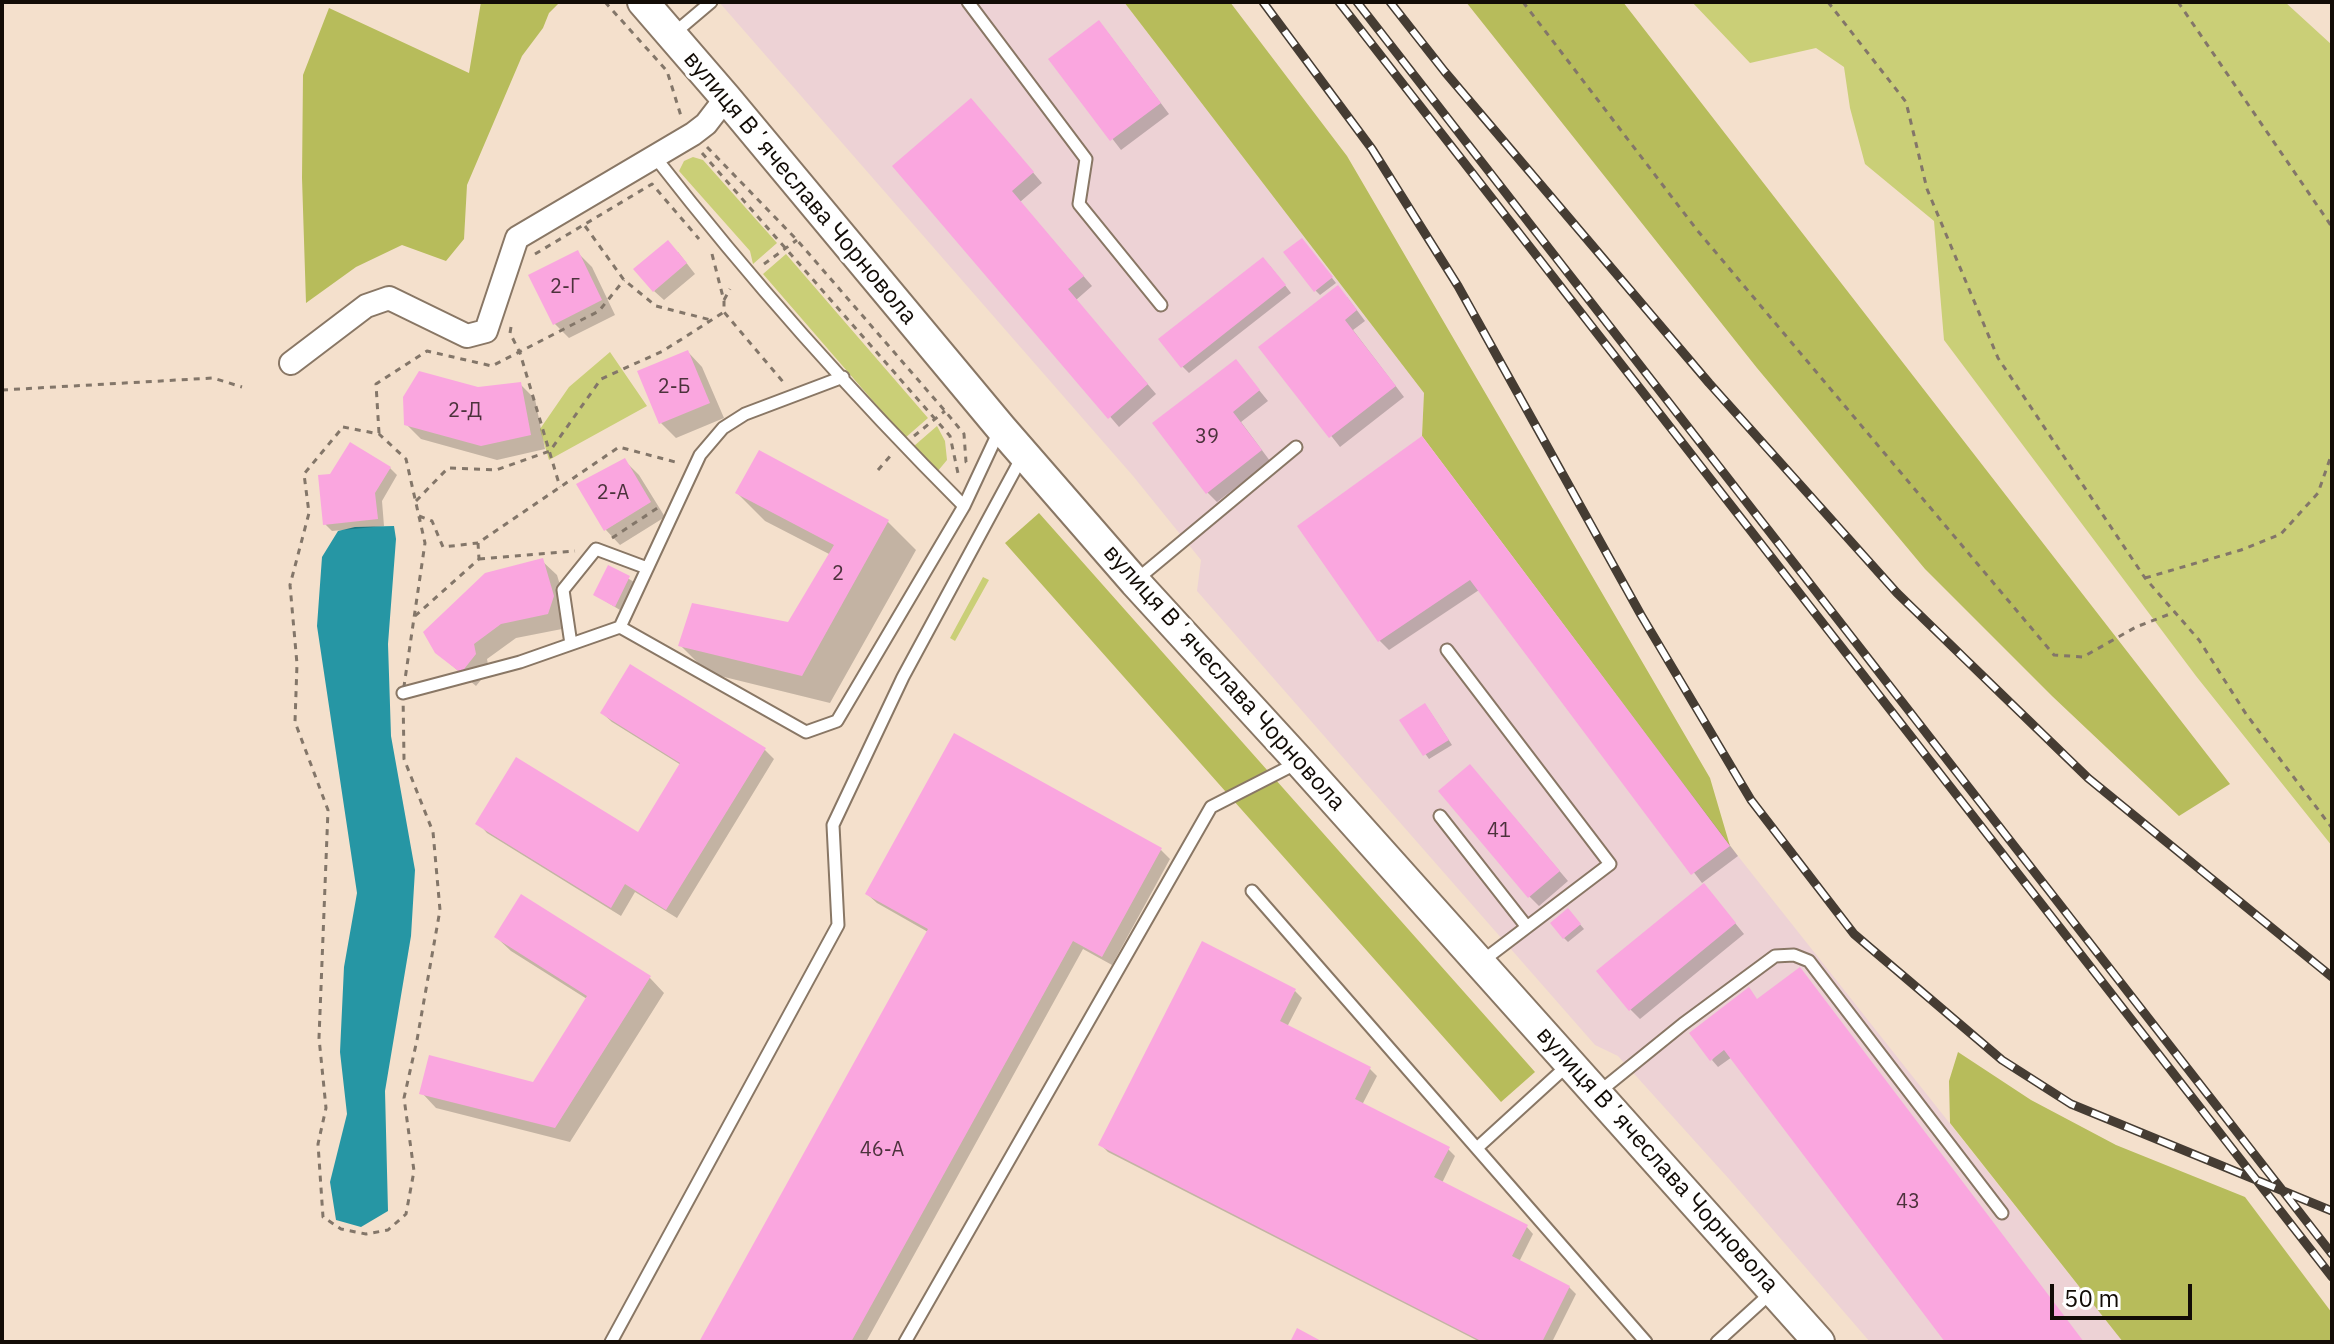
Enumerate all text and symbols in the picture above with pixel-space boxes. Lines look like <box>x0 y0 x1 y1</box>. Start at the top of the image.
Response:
street label: вулиця Вʼячеслава Чорновола <box>677 45 923 331</box>
house number: 2-Г <box>550 275 580 299</box>
house number: 2-Б <box>658 375 690 399</box>
house number: 2-Д <box>448 399 482 423</box>
house number: 39 <box>1195 425 1219 449</box>
house number: 2-А <box>597 481 629 505</box>
street label: вулиця Вʼячеслава Чорновола <box>1097 539 1351 817</box>
house number: 2 <box>832 562 844 586</box>
house number: 41 <box>1487 819 1511 843</box>
street label: вулиця Вʼячеслава Чорновола <box>1530 1021 1784 1299</box>
house number: 46-А <box>860 1138 904 1162</box>
house number: 43 <box>1896 1190 1920 1214</box>
scale bar <box>2054 1268 2196 1318</box>
text: 50 m <box>2064 1282 2119 1314</box>

